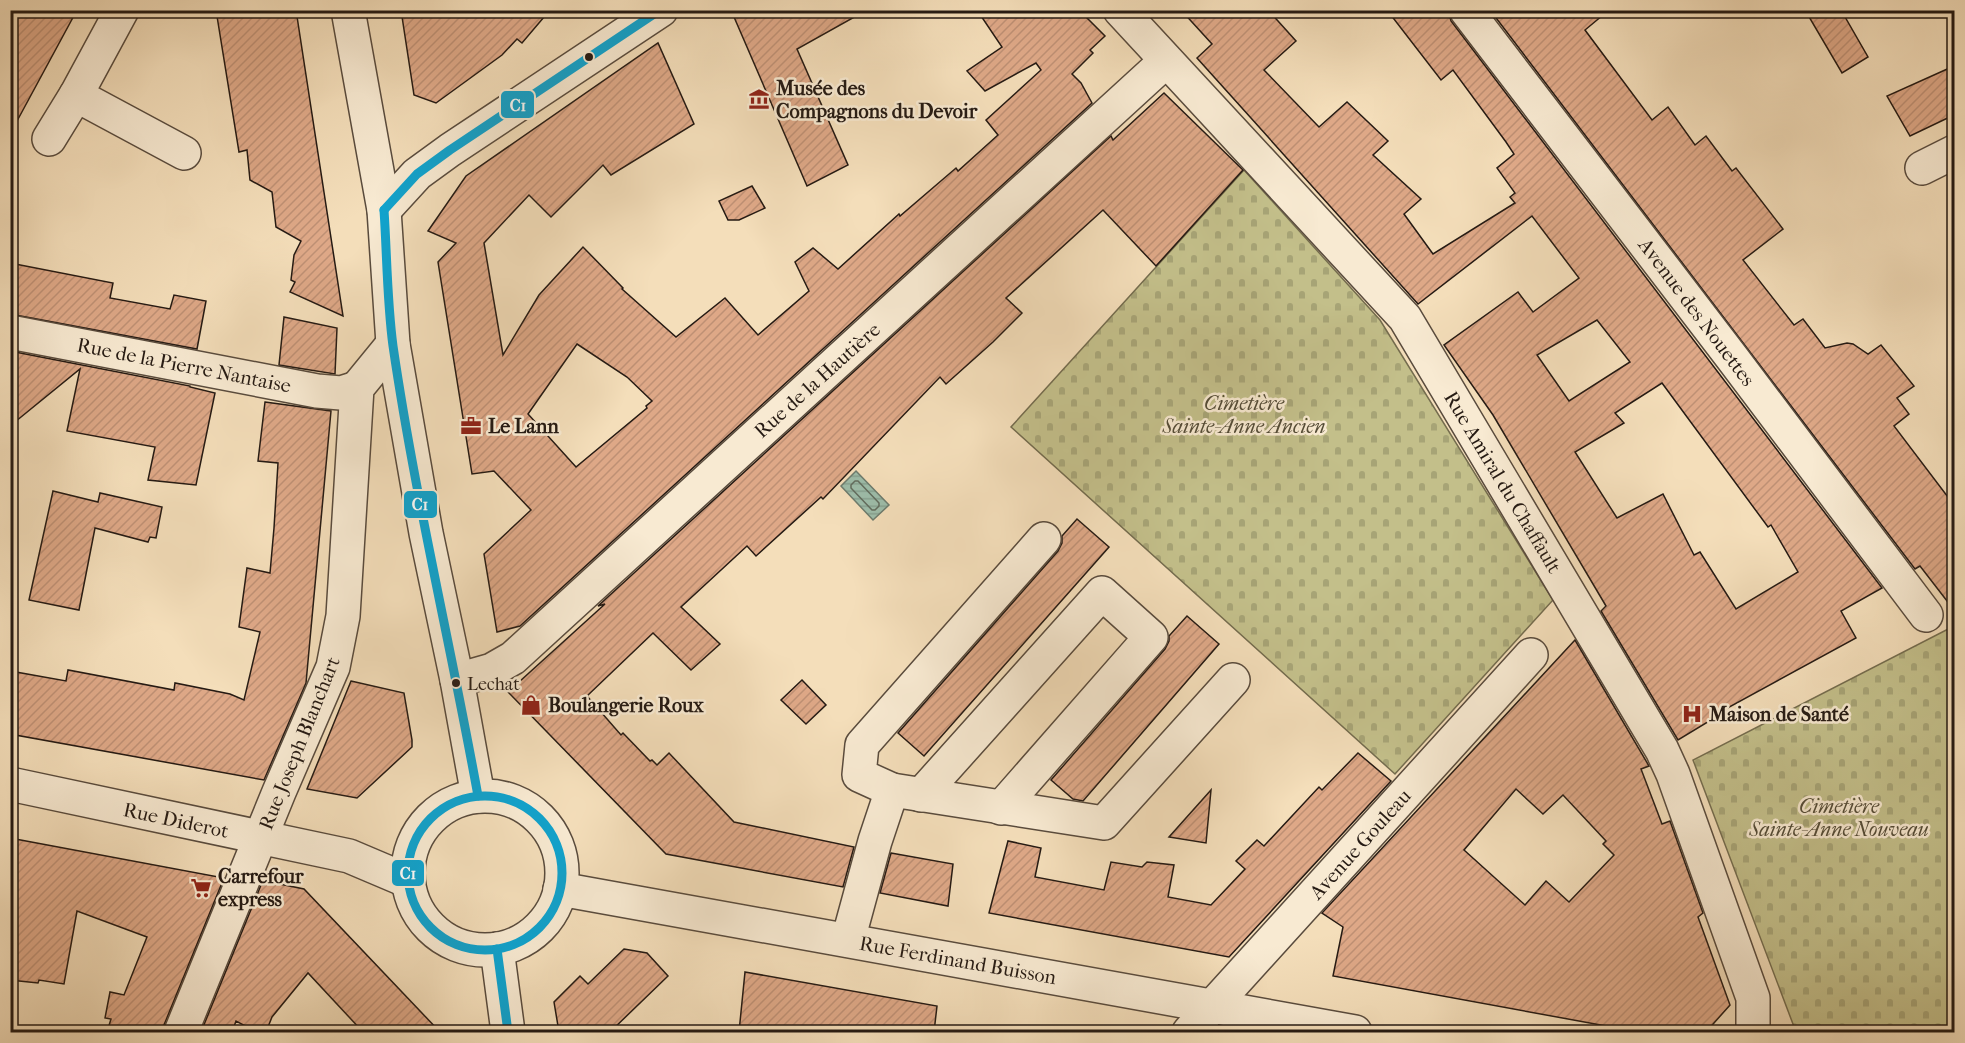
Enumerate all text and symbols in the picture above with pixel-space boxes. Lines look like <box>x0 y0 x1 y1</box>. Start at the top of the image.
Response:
unlabelled marker <box>583 51 595 63</box>
place label: Musée des Compagnons du Devoir <box>775 77 978 123</box>
museum icon: Musée des Compagnons du Devoir <box>747 87 771 111</box>
line badge: C1 <box>500 90 535 119</box>
text: C1 <box>510 96 527 115</box>
street label: Avenue des Nouettes <box>1633 233 1760 391</box>
street label: Rue de la Hautière <box>750 318 885 443</box>
street label: Rue de la Pierre Nantaise <box>75 333 293 398</box>
street label: Rue Amiral du Chaffault <box>1439 387 1566 577</box>
park label: Cimetière Sainte-Anne Ancien <box>1162 392 1325 438</box>
office icon: Le Lann <box>459 414 483 438</box>
place label: Le Lann <box>488 415 559 438</box>
line badge: C1 <box>403 490 438 519</box>
text: C1 <box>412 495 429 514</box>
street label: Rue Joseph Blanchart <box>254 653 345 833</box>
place label: Lechat <box>467 674 520 695</box>
marker: Lechat <box>450 677 462 689</box>
shop icon: Boulangerie Roux <box>519 693 543 717</box>
place label: Boulangerie Roux <box>548 694 704 717</box>
hospital icon: Maison de Santé <box>1680 702 1704 726</box>
place label: Maison de Santé <box>1708 703 1849 726</box>
street label: Avenue Gouleau <box>1304 784 1416 905</box>
park label: Cimetière Sainte-Anne Nouveau <box>1748 795 1929 841</box>
street label: Rue Diderot <box>121 798 231 843</box>
line badge: C1 <box>391 859 425 887</box>
text: C1 <box>400 864 417 883</box>
place label: Carrefour express <box>218 865 304 911</box>
supermarket icon: Carrefour express <box>189 876 213 900</box>
street label: Rue Ferdinand Buisson <box>858 932 1058 989</box>

